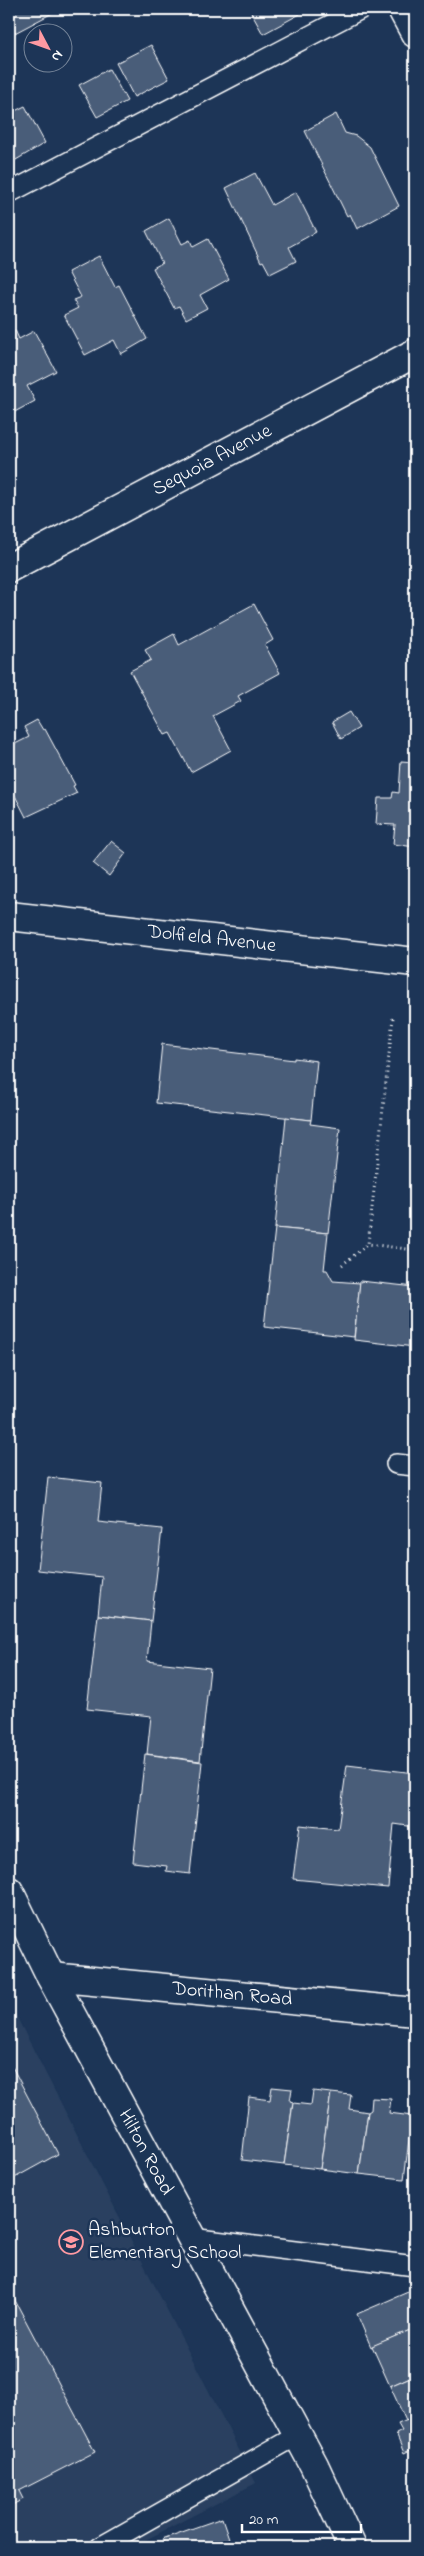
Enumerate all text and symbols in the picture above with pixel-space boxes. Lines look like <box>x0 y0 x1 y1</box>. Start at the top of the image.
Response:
north arrow <box>22 22 72 72</box>
text: N <box>46 45 68 66</box>
street label: Sequoia Avenue <box>147 417 277 504</box>
street label: Dolfield Avenue <box>145 917 278 961</box>
street label: Dorithan Road <box>170 1974 293 2015</box>
street label: Hilton Road <box>110 2104 181 2201</box>
place label: Ashburton Elementary School <box>88 2216 241 2268</box>
school or university icon: Ashburton Elementary School <box>58 2229 84 2255</box>
scale bar <box>242 2501 360 2533</box>
text: 20 m <box>249 2509 279 2531</box>

